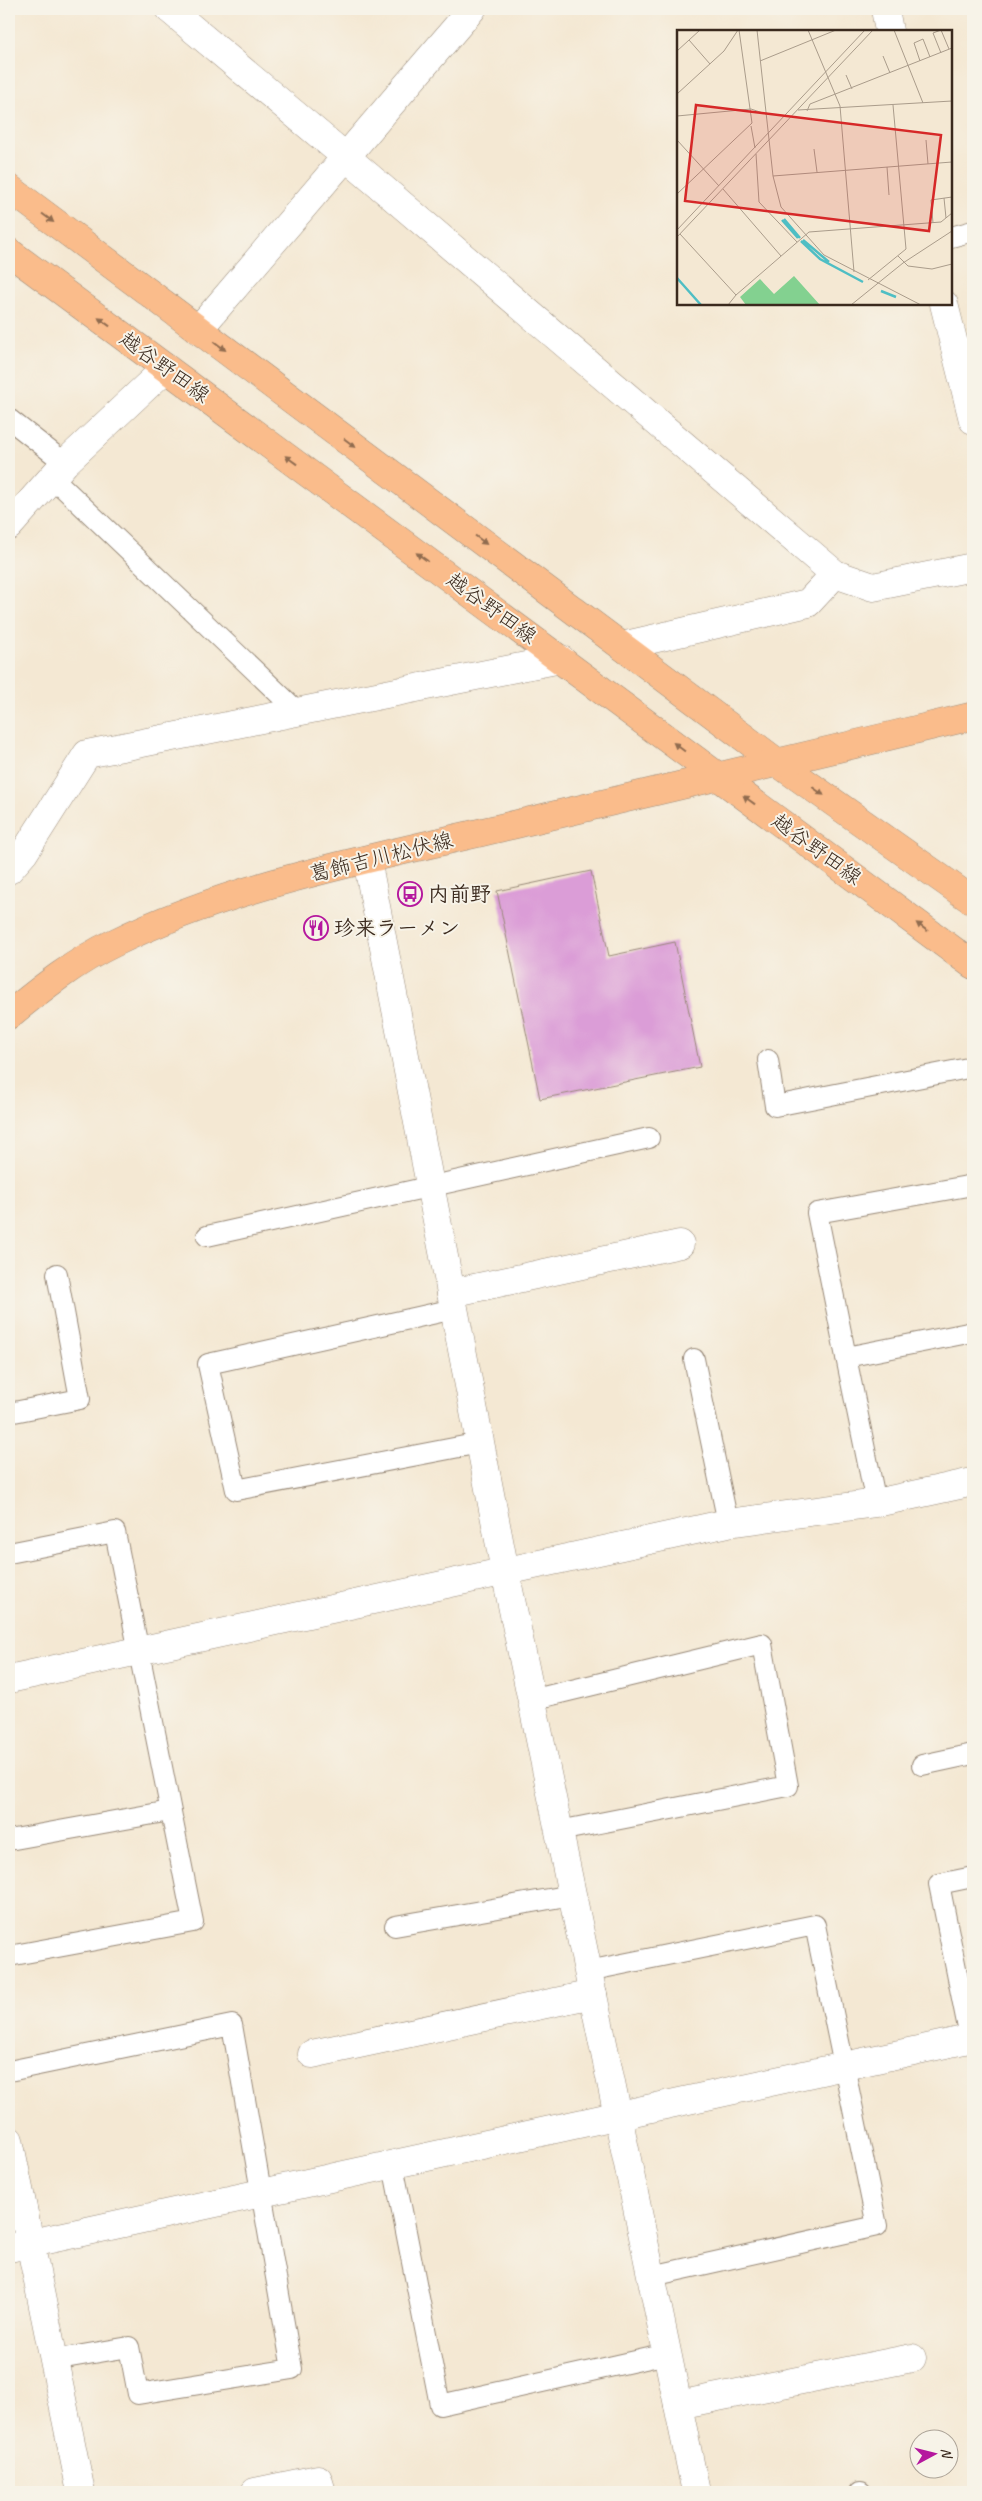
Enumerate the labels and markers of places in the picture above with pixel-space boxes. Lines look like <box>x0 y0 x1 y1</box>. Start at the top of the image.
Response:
bus stop icon: 内前野 <box>397 881 423 907</box>
place label: 内前野 <box>428 881 491 907</box>
restaurant icon: 珍来ラーメン <box>303 915 329 941</box>
place label: 珍来ラーメン <box>334 915 460 941</box>

